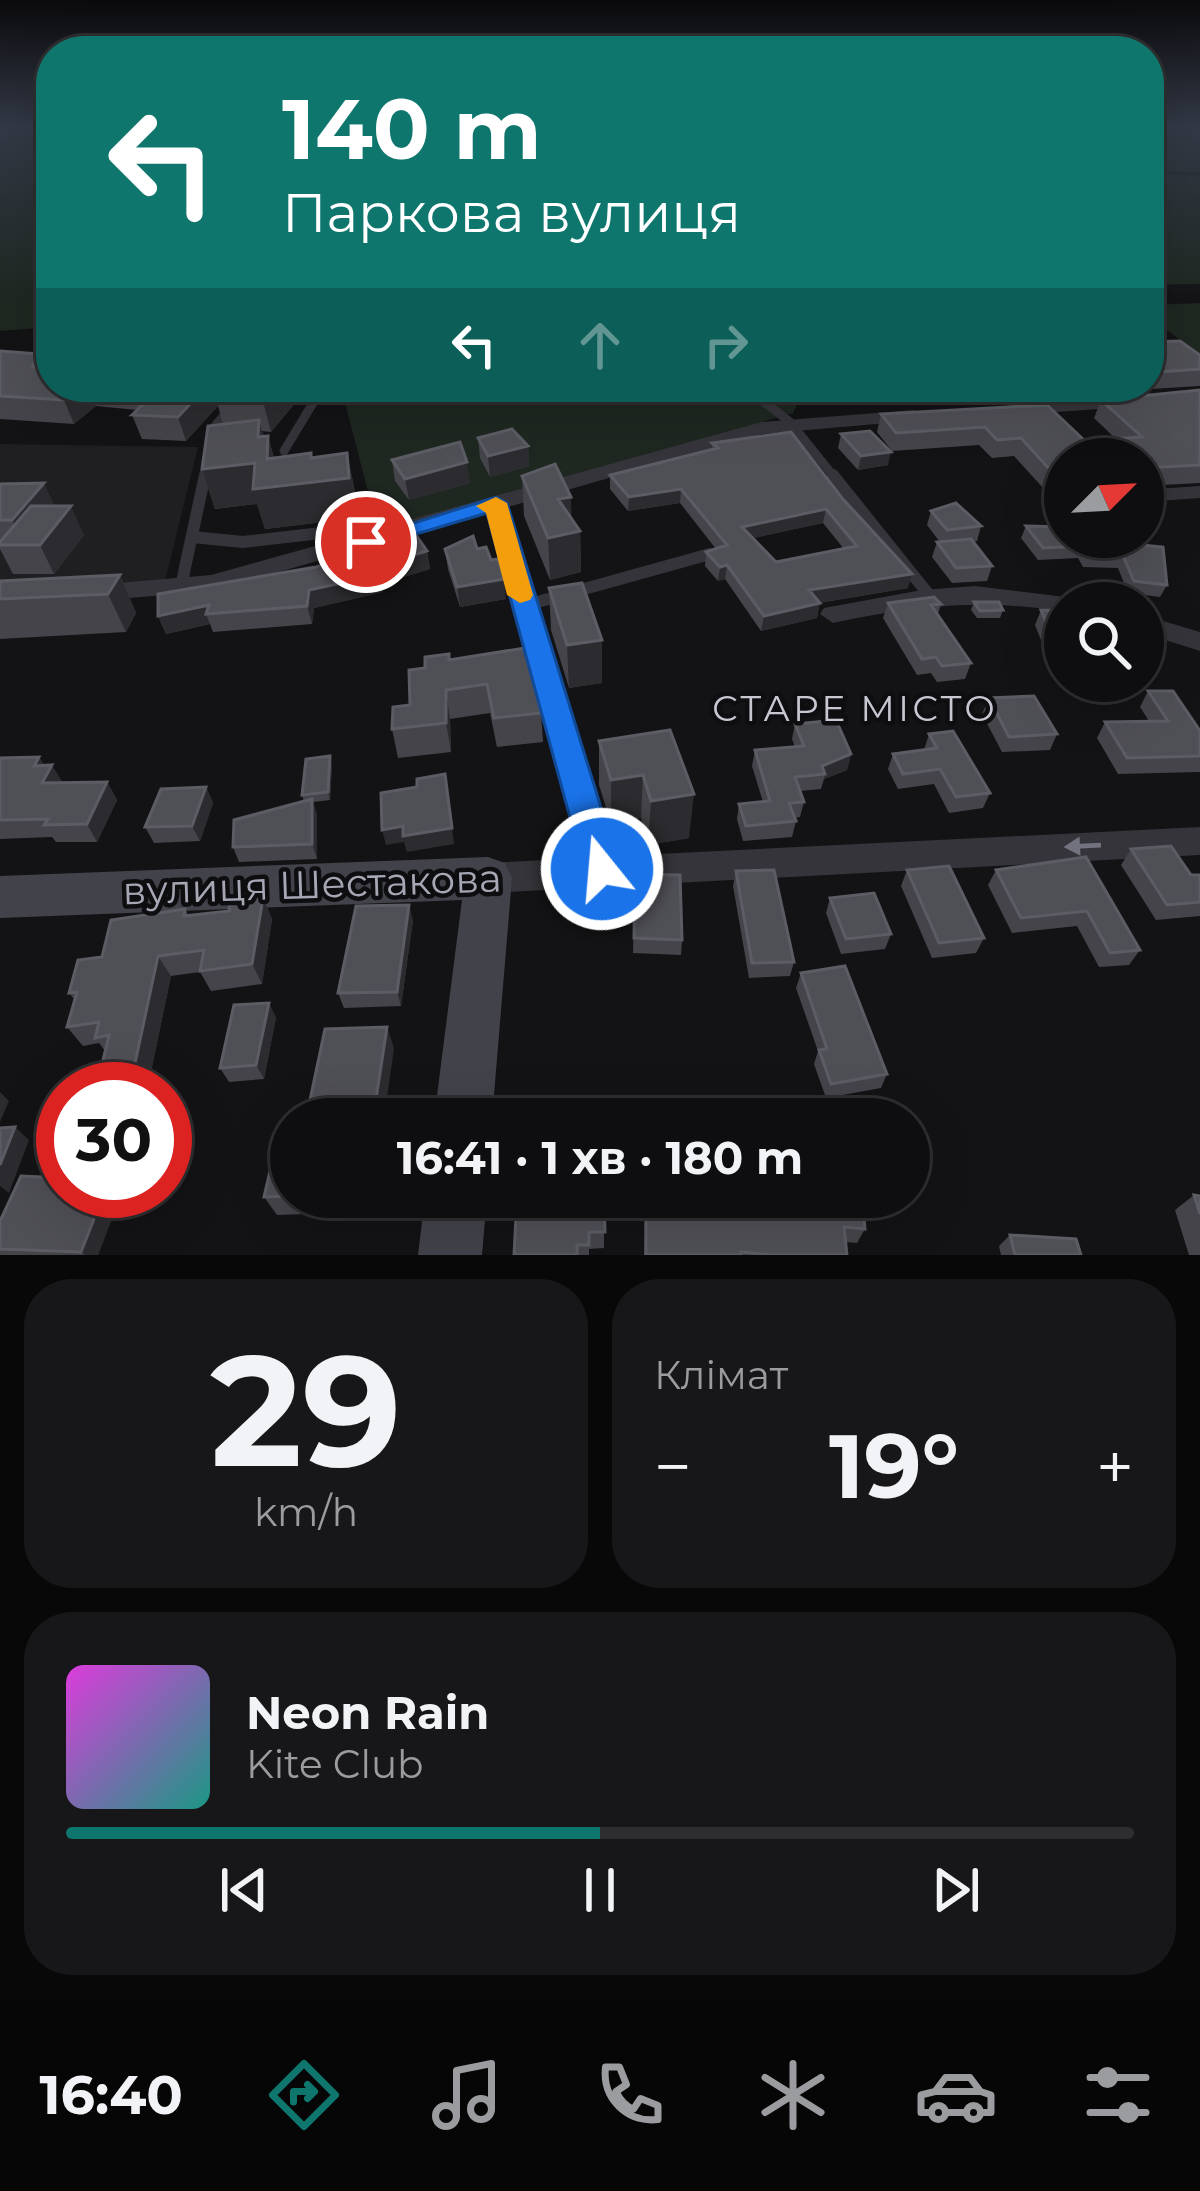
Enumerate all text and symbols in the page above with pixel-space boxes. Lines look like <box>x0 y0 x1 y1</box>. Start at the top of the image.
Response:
text: 140 m <box>282 78 542 180</box>
icon: left <box>84 84 240 240</box>
text: Паркова вулиця <box>282 180 741 246</box>
icon: left <box>441 312 507 378</box>
icon: ahead <box>567 312 633 378</box>
icon: right <box>693 312 759 378</box>
north arrow <box>1044 438 1164 558</box>
map controls <box>1044 438 1164 702</box>
pin <box>315 491 417 593</box>
icon: arrive <box>333 509 399 575</box>
button: search <box>1044 582 1164 702</box>
district label: СТАРЕ МІСТО <box>712 686 998 730</box>
position arrow <box>539 806 665 932</box>
one-way arrow <box>1063 837 1101 856</box>
street label: вулиця Шестакова <box>122 853 502 915</box>
speed limit sign: 30 <box>36 1062 192 1218</box>
text: 16:41 · 1 хв · 180 m <box>397 1130 803 1185</box>
text: 29 <box>210 1315 402 1505</box>
text: Клімат <box>654 1351 788 1399</box>
text: 19° <box>829 1411 959 1521</box>
text: − <box>654 1426 692 1507</box>
text: + <box>1096 1426 1134 1507</box>
text: km/h <box>254 1488 358 1536</box>
text: Neon Rain <box>246 1685 489 1740</box>
text: Kite Club <box>246 1740 424 1788</box>
icon: previous <box>211 1857 277 1923</box>
icon: pause <box>567 1857 633 1923</box>
icon: next <box>923 1857 989 1923</box>
icon: directions <box>262 2053 346 2137</box>
icon: music <box>425 2053 509 2137</box>
icon: phone <box>588 2053 672 2137</box>
icon: climate <box>751 2053 835 2137</box>
icon: car <box>914 2053 998 2137</box>
icon: filters <box>1076 2053 1160 2137</box>
text: 16:40 <box>39 2062 183 2128</box>

